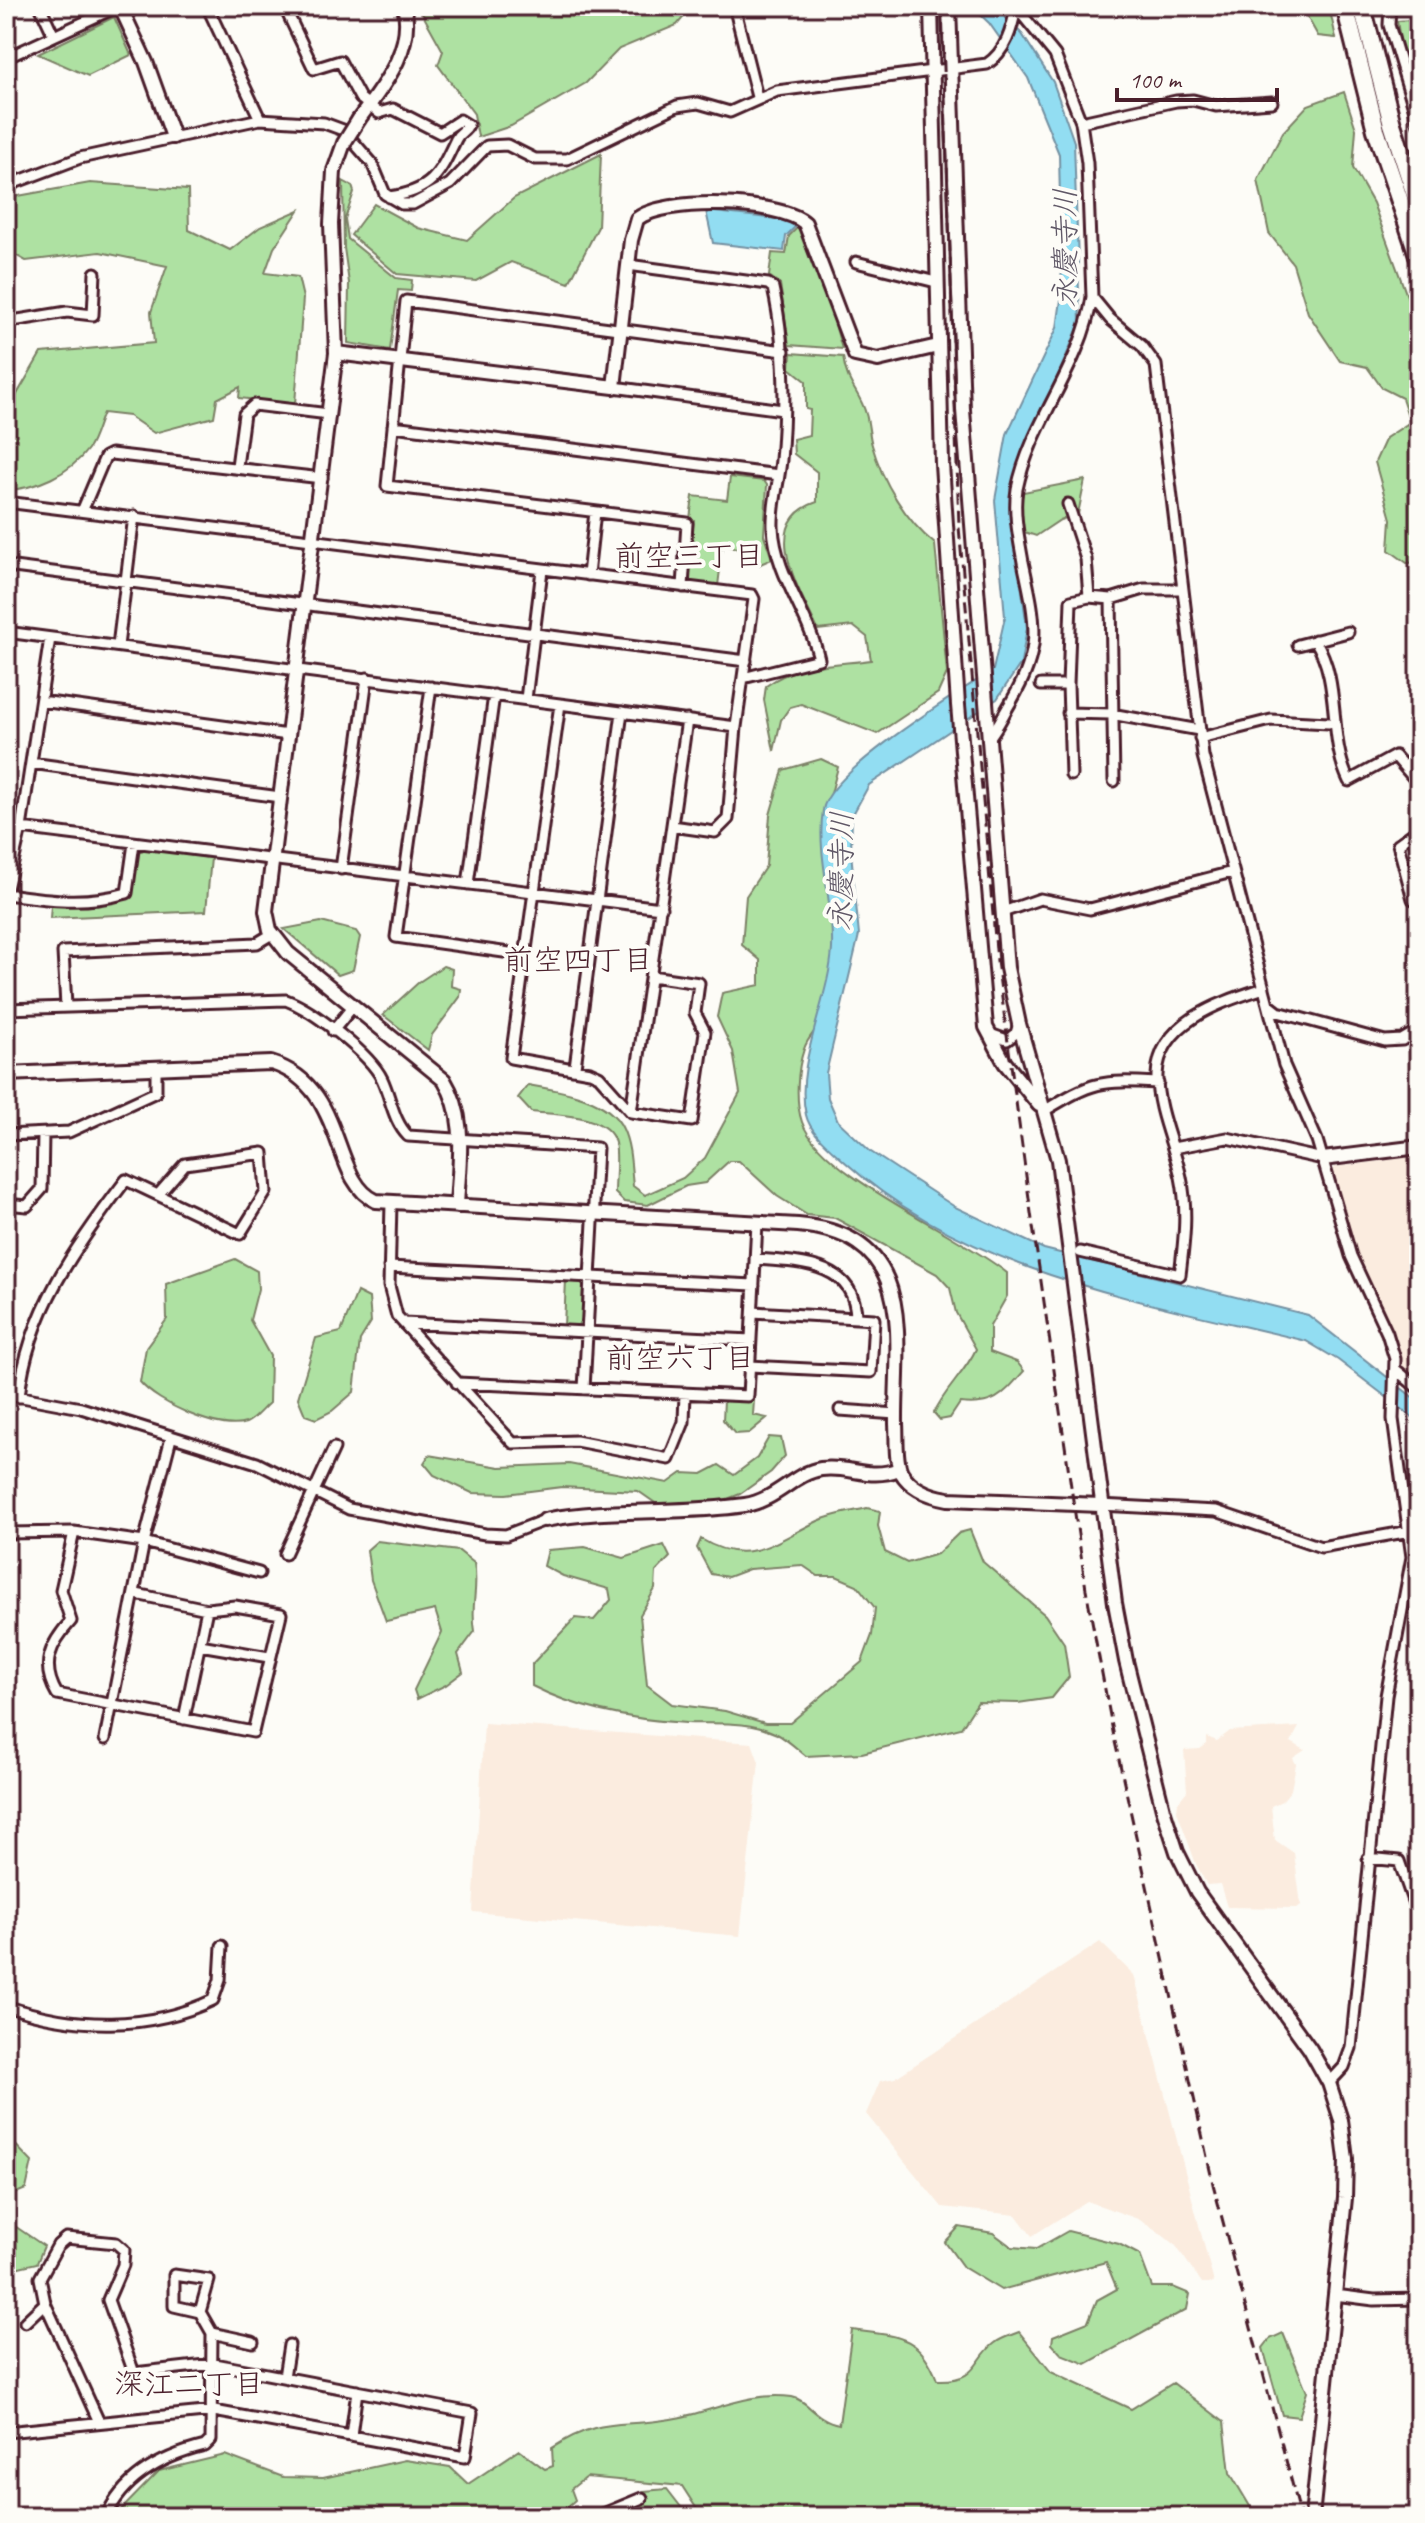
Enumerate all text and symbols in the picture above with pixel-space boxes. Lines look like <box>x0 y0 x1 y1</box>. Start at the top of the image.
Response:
scale bar <box>1117 52 1277 102</box>
text: 100 m <box>1129 65 1183 95</box>
water label: 永慶寺川 <box>1046 188 1084 308</box>
district label: 前空三丁目 <box>614 537 764 575</box>
water label: 永慶寺川 <box>821 811 861 931</box>
district label: 前空四丁目 <box>503 941 653 979</box>
district label: 前空六丁目 <box>605 1339 755 1377</box>
district label: 深江二丁目 <box>114 2365 264 2403</box>

